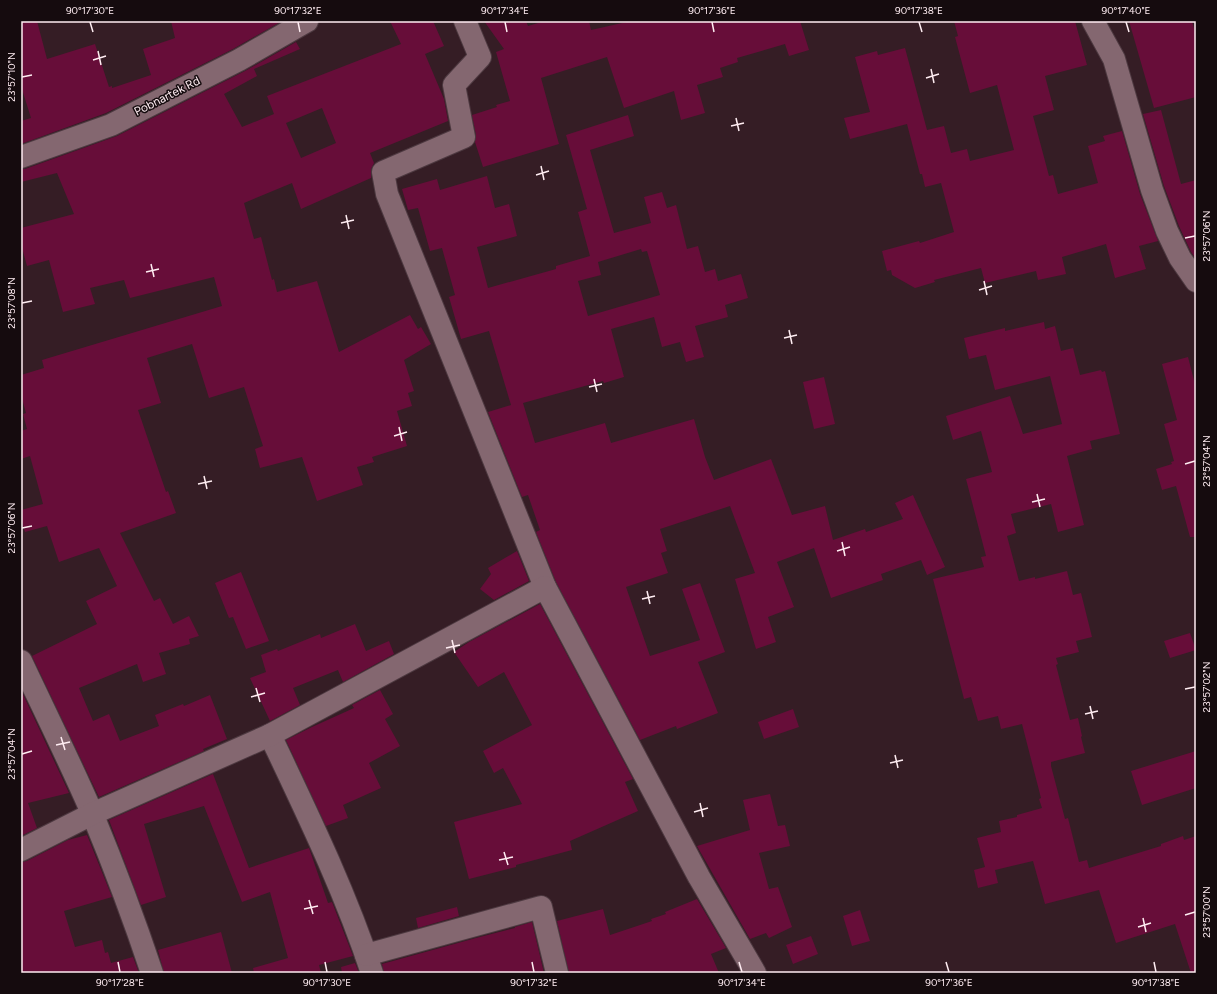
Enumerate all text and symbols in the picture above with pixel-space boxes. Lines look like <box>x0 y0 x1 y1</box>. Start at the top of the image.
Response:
text: 90°17'30"E <box>66 4 114 17</box>
text: 90°17'32"E <box>274 4 322 17</box>
text: 90°17'34"E <box>481 4 529 17</box>
text: 90°17'36"E <box>688 4 736 17</box>
text: 90°17'38"E <box>895 4 943 17</box>
text: 90°17'40"E <box>1102 4 1151 17</box>
text: 23°57'10"N <box>5 52 18 102</box>
street label: Pobnartek Rd <box>132 73 202 119</box>
text: 23°57'06"N <box>1200 211 1213 261</box>
text: 23°57'08"N <box>5 277 18 329</box>
text: 23°57'04"N <box>1200 435 1213 487</box>
text: 23°57'06"N <box>5 503 18 553</box>
text: 23°57'02"N <box>1200 662 1213 712</box>
text: 23°57'04"N <box>5 728 18 780</box>
text: 23°57'00"N <box>1200 886 1213 938</box>
text: 90°17'28"E <box>96 976 144 989</box>
text: 90°17'30"E <box>303 976 351 989</box>
text: 90°17'32"E <box>510 976 558 989</box>
text: 90°17'34"E <box>718 976 766 989</box>
text: 90°17'36"E <box>925 976 973 989</box>
text: 90°17'38"E <box>1132 976 1180 989</box>

